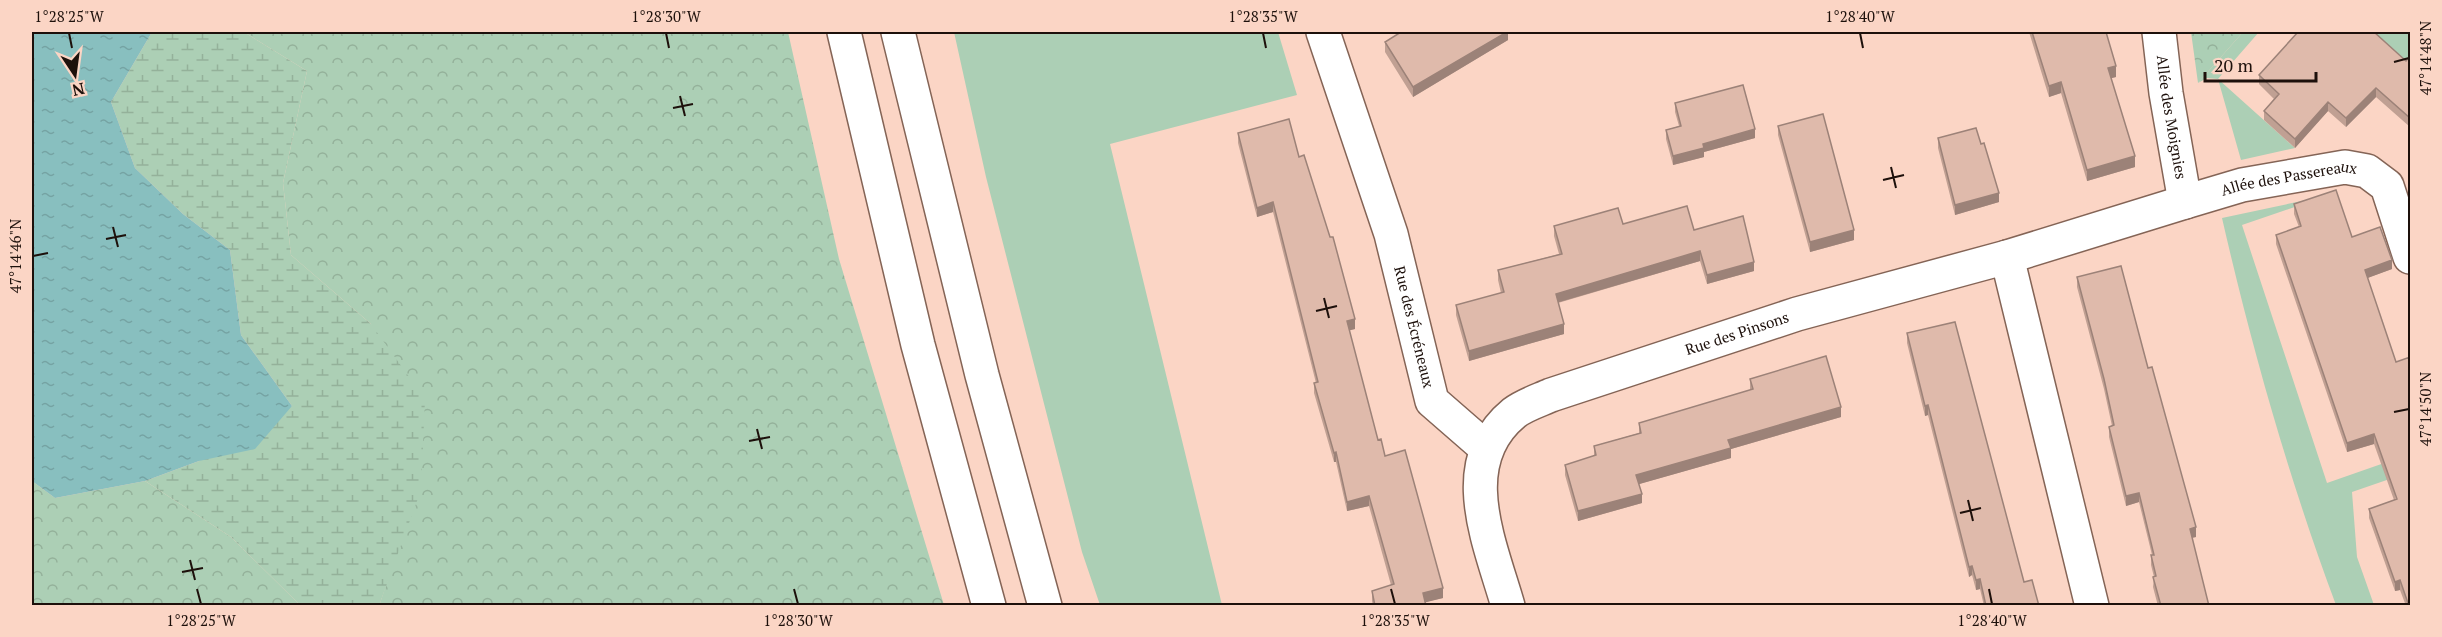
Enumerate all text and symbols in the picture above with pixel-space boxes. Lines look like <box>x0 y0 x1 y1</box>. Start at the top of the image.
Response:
text: 1°28'25"W <box>34 6 105 26</box>
text: 1°28'30"W <box>631 6 702 26</box>
text: 1°28'35"W <box>1228 6 1299 26</box>
text: 1°28'40"W <box>1825 6 1896 26</box>
text: 47°14'48"N <box>2415 21 2435 95</box>
north arrow <box>45 45 105 105</box>
scale bar <box>2205 45 2316 83</box>
text: 20 m <box>2214 53 2254 77</box>
street label: Allée des Moignies <box>2153 54 2192 180</box>
text: N <box>70 78 87 102</box>
street label: Allée des Passereaux <box>2218 155 2359 200</box>
text: 47°14'46"N <box>5 219 25 293</box>
street label: Rue des Écréneaux <box>1390 264 1439 390</box>
street label: Rue des Pinsons <box>1682 306 1791 359</box>
text: 47°14'50"N <box>2415 372 2435 446</box>
text: 1°28'25"W <box>166 610 237 630</box>
text: 1°28'30"W <box>763 610 834 630</box>
text: 1°28'35"W <box>1360 610 1431 630</box>
text: 1°28'40"W <box>1957 610 2028 630</box>

